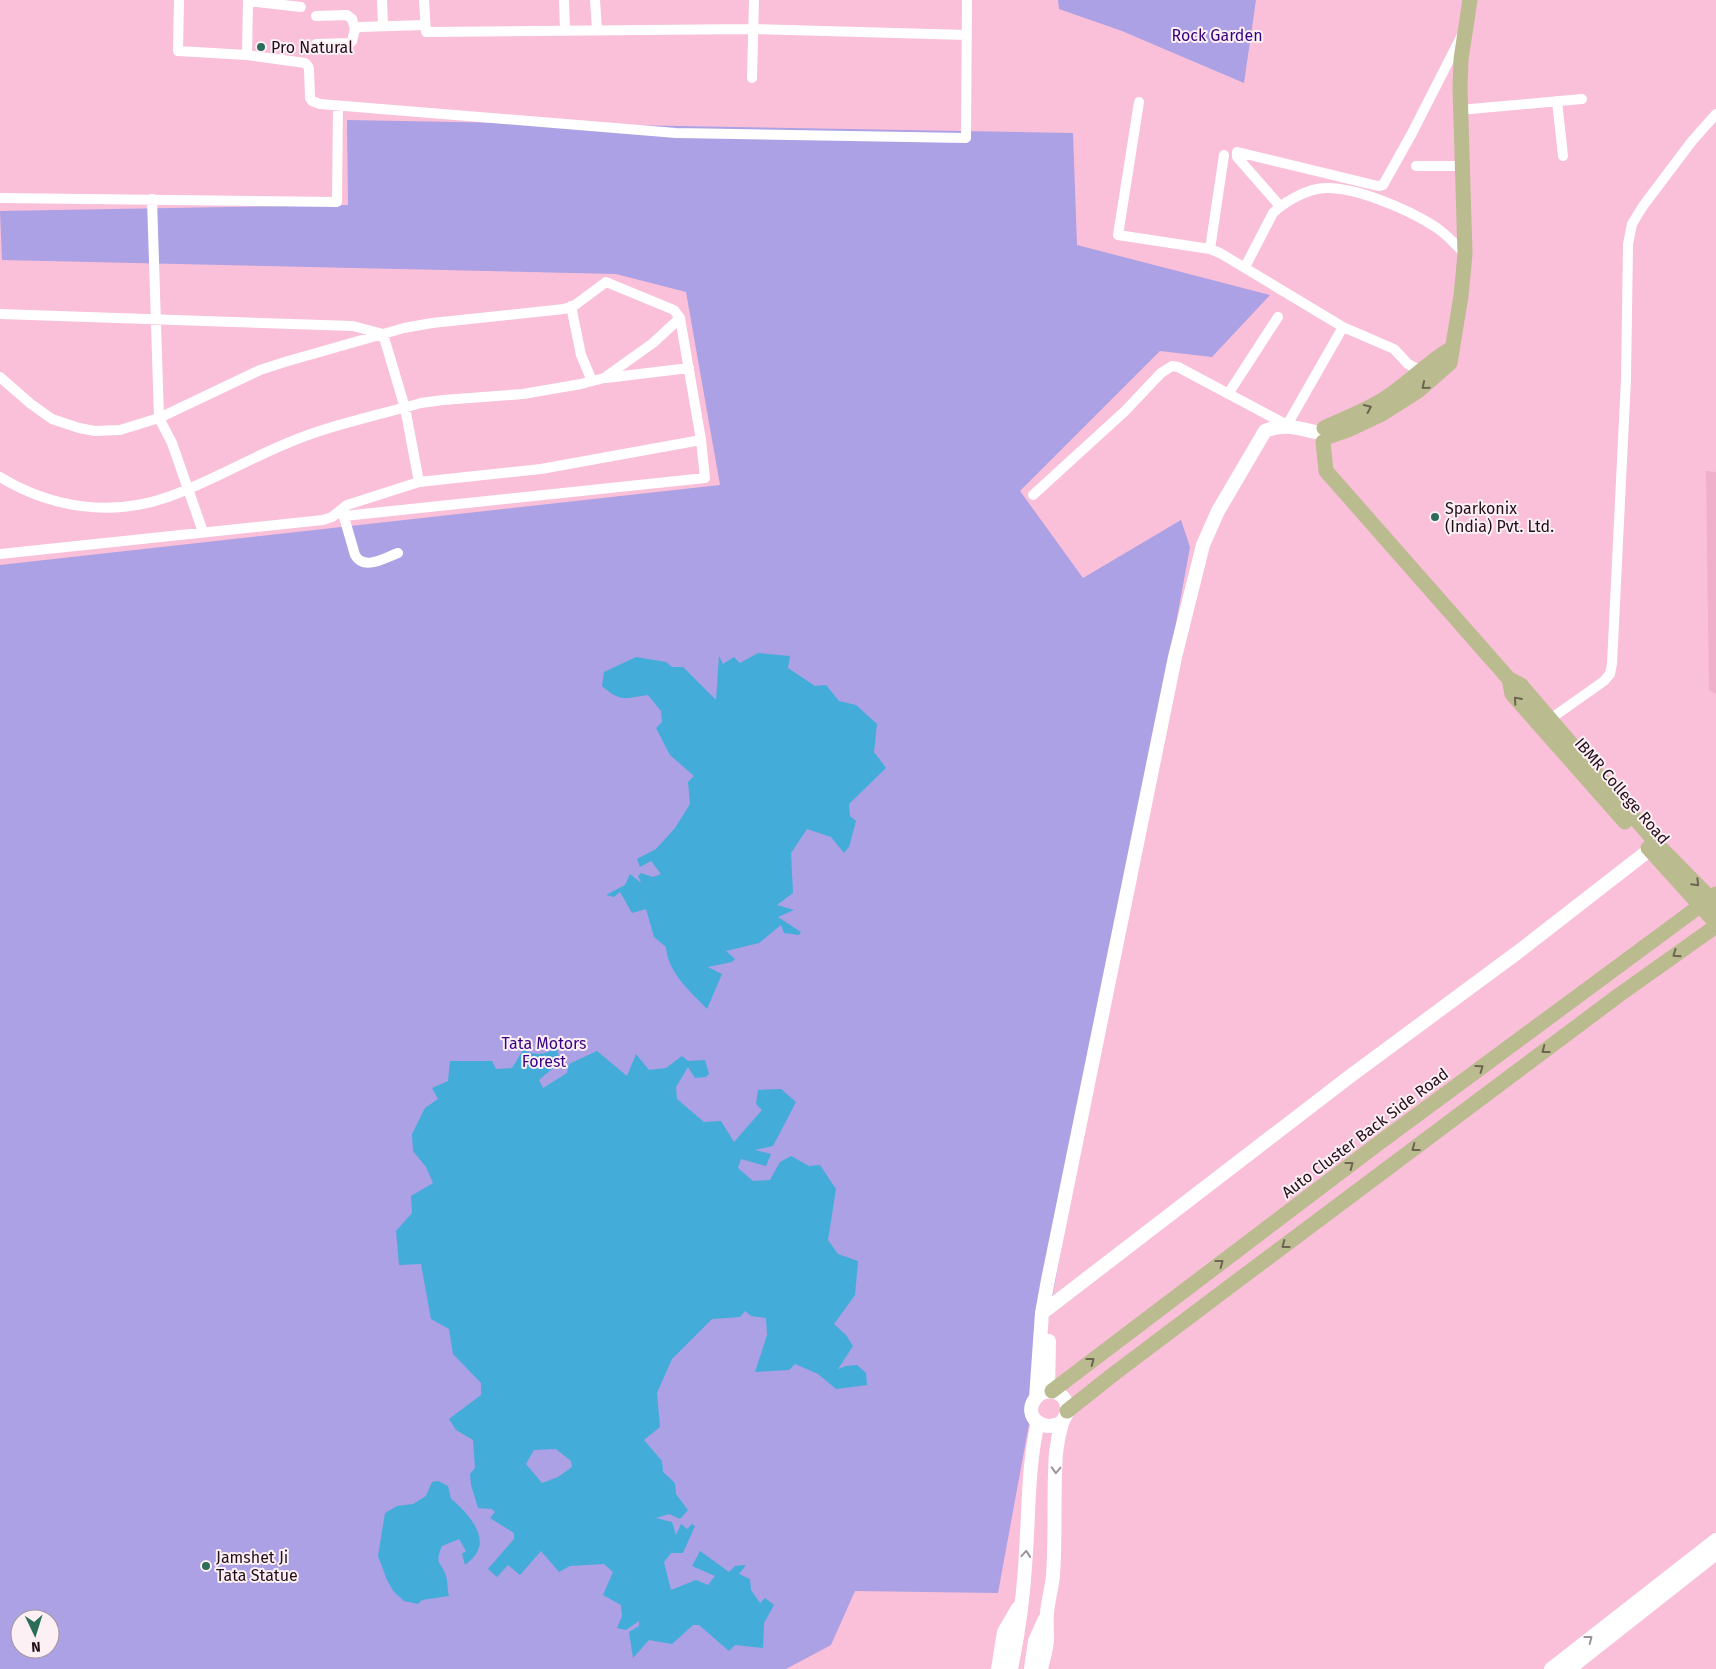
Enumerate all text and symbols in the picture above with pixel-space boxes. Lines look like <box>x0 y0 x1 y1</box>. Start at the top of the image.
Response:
park label: Rock Garden <box>1171 26 1263 45</box>
place label: Pro Natural <box>271 38 353 57</box>
marker: Pro Natural <box>255 41 267 53</box>
one-way arrow <box>1422 380 1431 388</box>
one-way arrow <box>1363 403 1372 414</box>
place label: Sparkonix (India) Pvt. Ltd. <box>1445 499 1554 536</box>
marker: Sparkonix (India) Pvt. Ltd. <box>1429 511 1441 523</box>
one-way arrow <box>1514 696 1523 705</box>
street label: IBMR College Road <box>1571 734 1673 848</box>
one-way arrow <box>1690 878 1699 887</box>
one-way arrow <box>1672 948 1682 957</box>
park label: Tata Motors Forest <box>502 1034 586 1071</box>
one-way arrow <box>1542 1045 1551 1053</box>
street label: Auto Cluster Back Side Road <box>1278 1064 1452 1202</box>
one-way arrow <box>1474 1066 1483 1074</box>
one-way arrow <box>1411 1142 1421 1151</box>
one-way arrow <box>1344 1162 1354 1171</box>
one-way arrow <box>1281 1239 1291 1248</box>
one-way arrow <box>1214 1261 1223 1269</box>
one-way arrow <box>1085 1359 1094 1367</box>
one-way arrow <box>1051 1466 1061 1474</box>
place label: Jamshet Ji Tata Statue <box>216 1548 298 1585</box>
one-way arrow <box>1020 1550 1031 1558</box>
marker: Jamshet Ji Tata Statue <box>200 1560 212 1572</box>
north arrow <box>10 1609 60 1659</box>
one-way arrow <box>1583 1636 1593 1645</box>
text: N <box>31 1638 41 1655</box>

